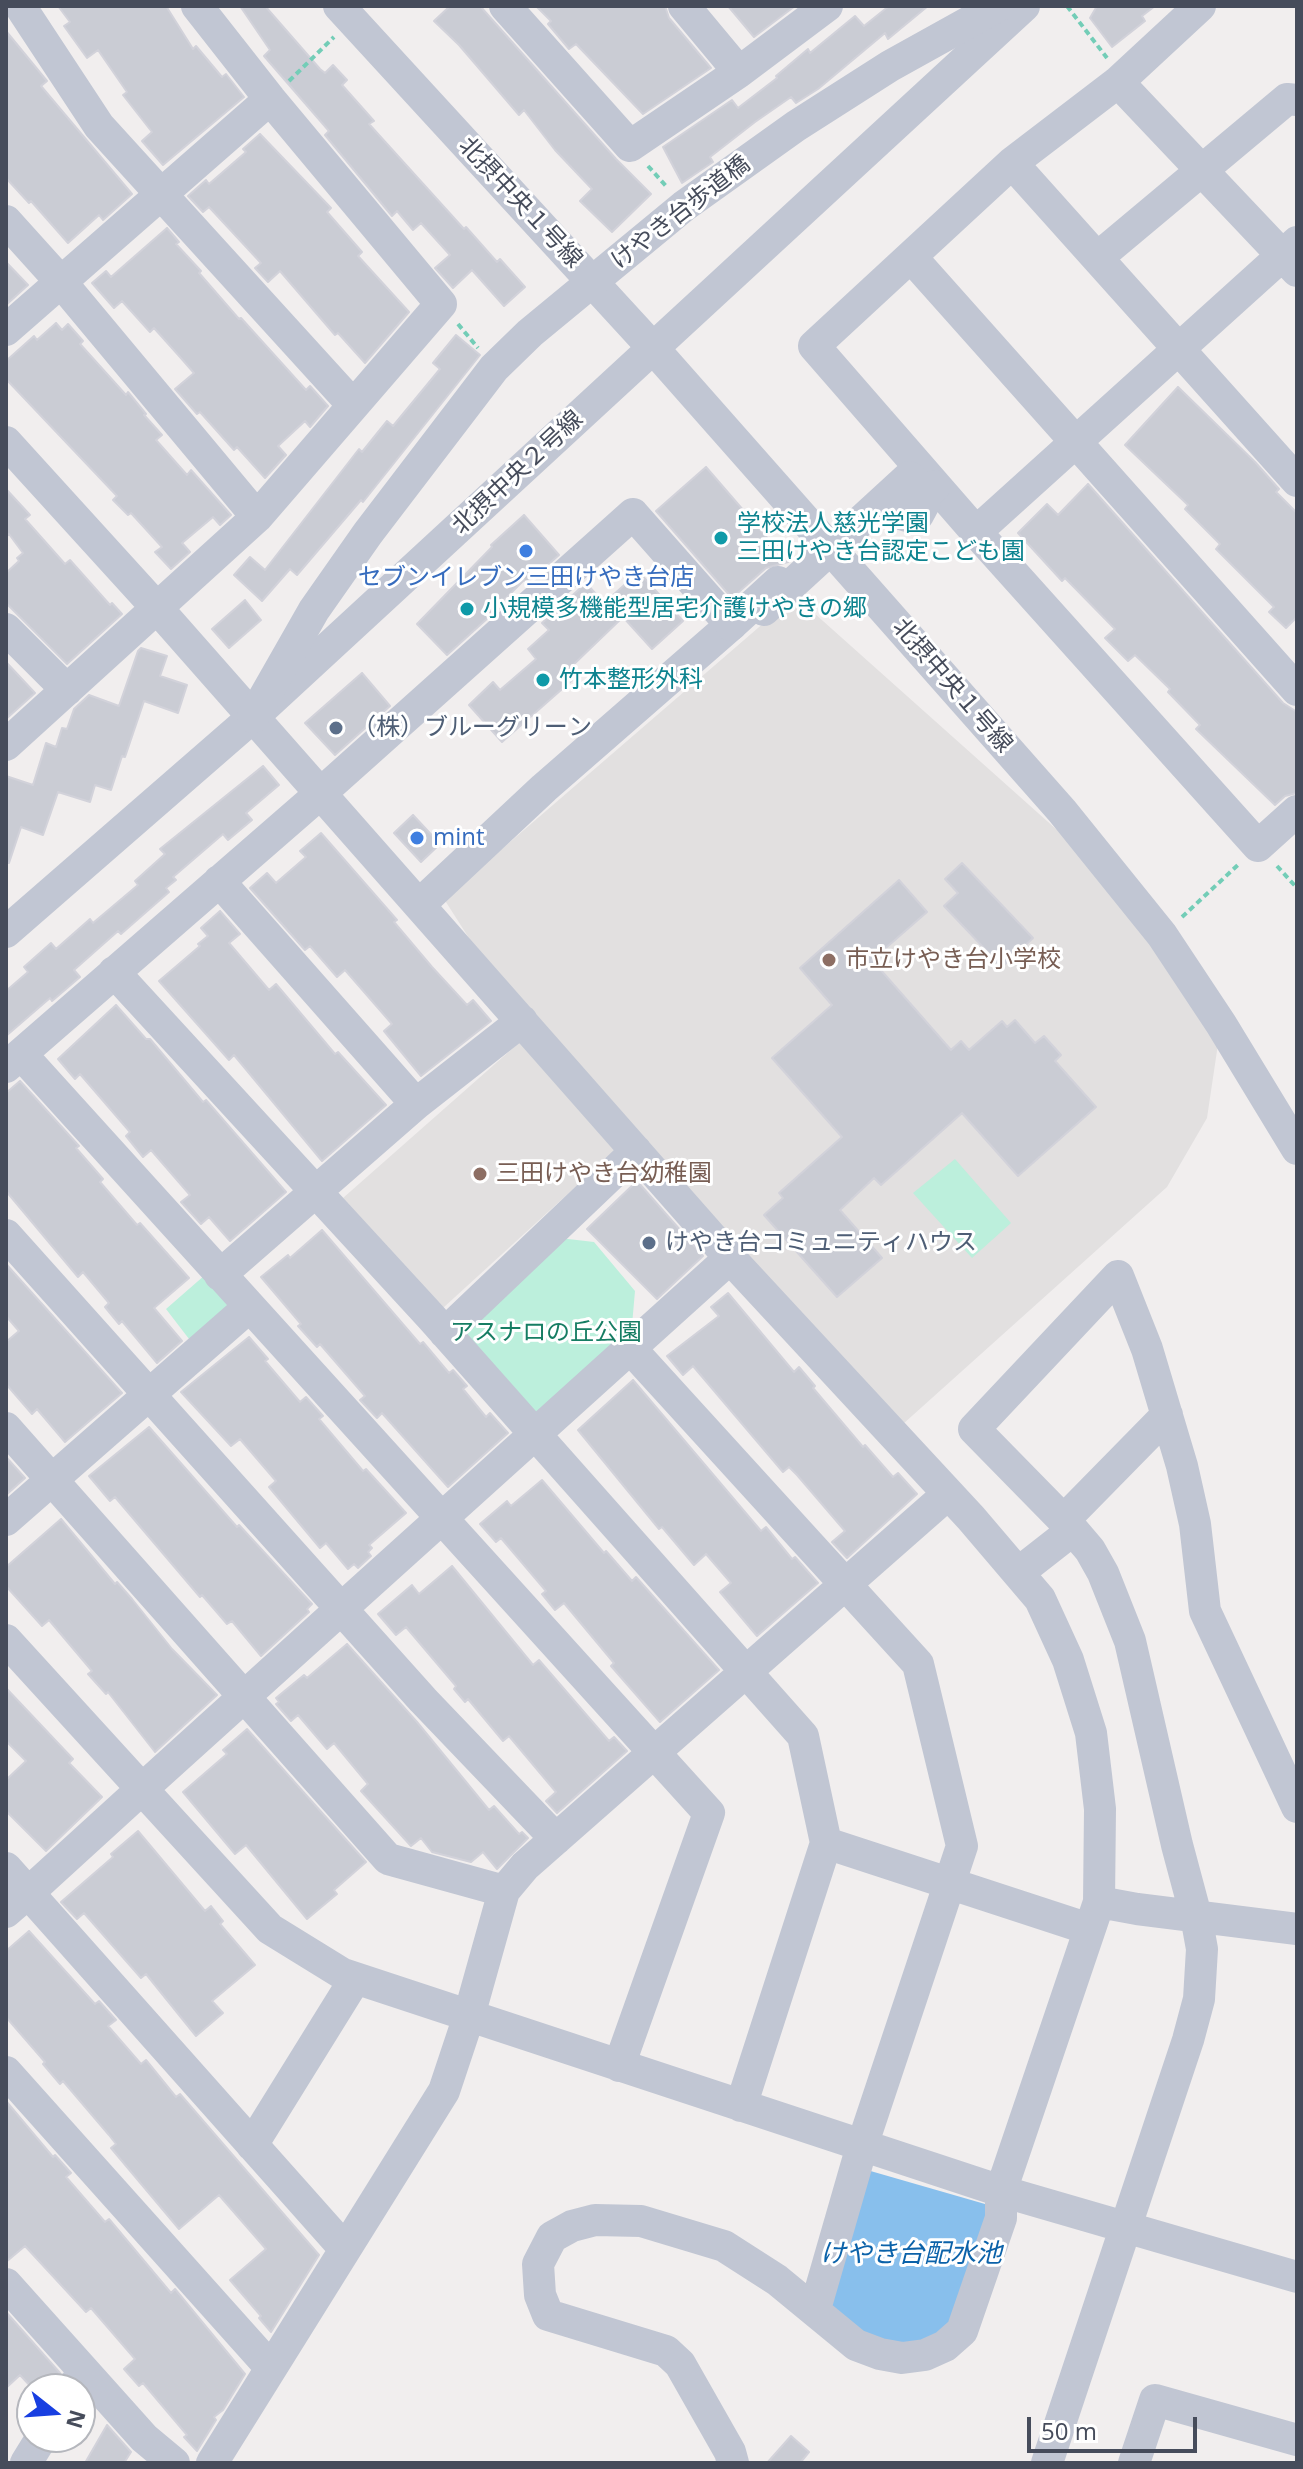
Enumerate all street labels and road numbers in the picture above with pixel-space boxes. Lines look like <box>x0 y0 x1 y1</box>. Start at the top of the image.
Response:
street label: 北摂中央１号線 <box>452 132 588 274</box>
street label: けやき台歩道橋 <box>606 150 756 276</box>
street label: 北摂中央２号線 <box>447 405 589 541</box>
street label: 北摂中央１号線 <box>886 613 1018 759</box>

